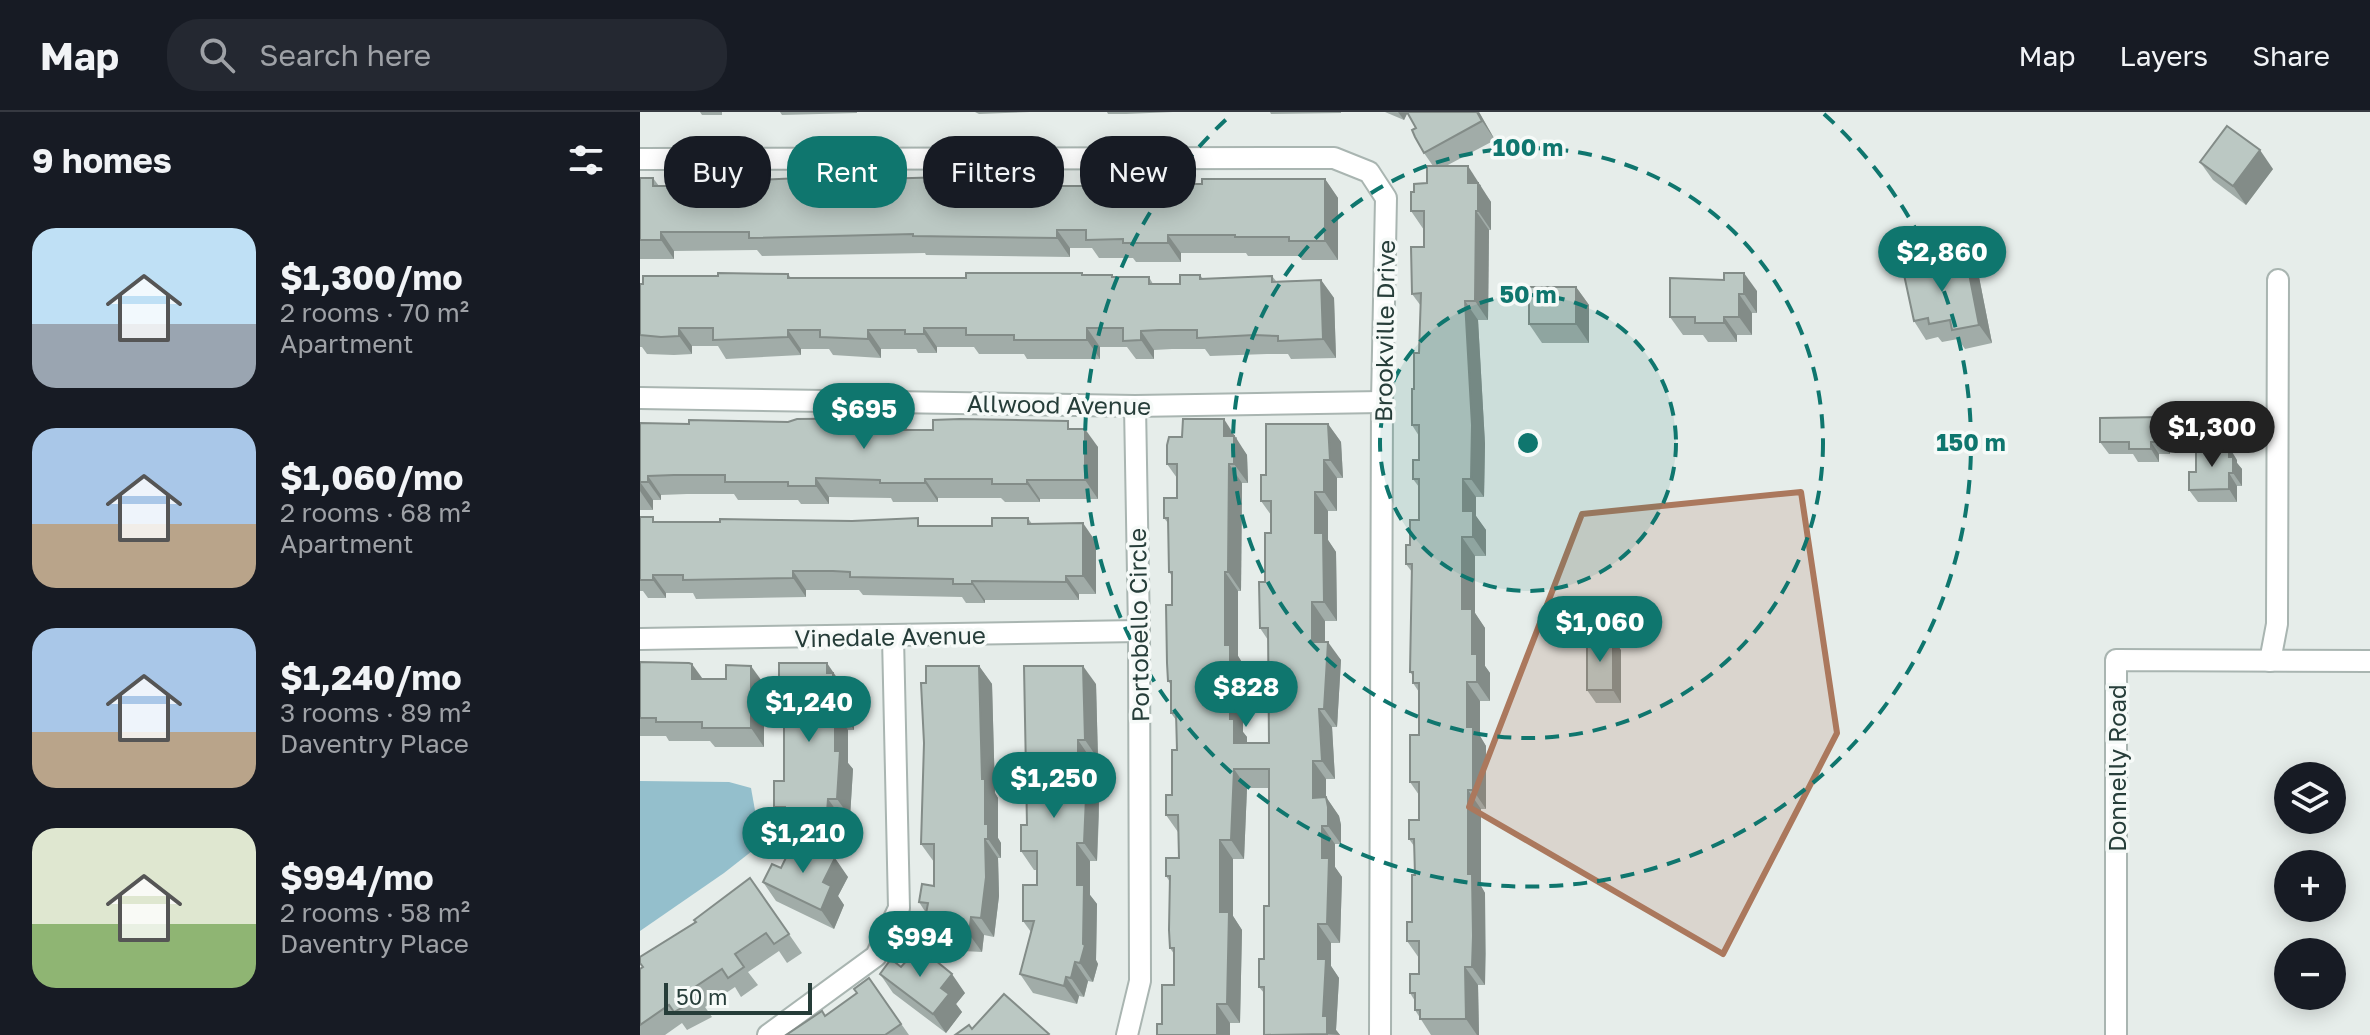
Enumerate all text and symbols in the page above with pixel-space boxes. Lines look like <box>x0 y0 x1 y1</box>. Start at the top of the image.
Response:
search box <box>167 19 727 91</box>
text: Map <box>40 33 119 78</box>
icon: search <box>195 33 239 77</box>
text: Search here <box>259 37 431 73</box>
text: Map <box>2018 39 2076 72</box>
text: Layers <box>2120 39 2208 72</box>
text: Share <box>2252 39 2330 72</box>
text: 100 m <box>1493 132 1563 161</box>
chip: Buy <box>664 136 771 208</box>
chip: Rent <box>787 136 907 208</box>
chip: Filters <box>923 136 1064 208</box>
chip: New <box>1080 136 1196 208</box>
icon: filters <box>564 138 608 182</box>
text: 9 homes <box>32 140 172 180</box>
pin: $2,860 <box>1877 226 2007 294</box>
text: $2,860 <box>1896 236 1988 267</box>
street label: Brookville Drive <box>1368 240 1400 422</box>
text: $1,300/mo <box>280 257 463 297</box>
icon: home <box>96 260 192 356</box>
text: 50 m <box>1499 279 1557 308</box>
text: 2 rooms · 70 m² <box>280 297 469 328</box>
text: Apartment <box>280 328 413 359</box>
pin: $695 <box>817 383 911 451</box>
street label: Allwood Avenue <box>967 388 1151 420</box>
text: $695 <box>831 393 897 424</box>
pin: $1,300 <box>2147 401 2277 469</box>
text: $1,300 <box>2168 411 2256 442</box>
text: 150 m <box>1936 427 2006 456</box>
centre of rings <box>1514 429 1542 457</box>
text: $1,060/mo <box>280 457 463 497</box>
icon: home <box>96 460 192 556</box>
text: 2 rooms · 68 m² <box>280 497 471 528</box>
text: Apartment <box>280 528 413 559</box>
street label: Portobello Circle <box>1122 528 1154 722</box>
pin: $1,060 <box>1535 596 1665 664</box>
text: $1,060 <box>1555 606 1645 637</box>
street label: Vinedale Avenue <box>794 620 986 652</box>
text: $1,240/mo <box>280 657 462 697</box>
icon: home <box>96 660 192 756</box>
pin: $828 <box>1199 661 1293 729</box>
text: $828 <box>1213 671 1279 702</box>
pin: $1,240 <box>744 676 874 744</box>
street label: Donnelly Road <box>2102 684 2131 852</box>
text: $1,240 <box>765 686 853 717</box>
text: 3 rooms · 89 m² <box>280 697 471 728</box>
text: Daventry Place <box>280 728 469 759</box>
pin: $1,250 <box>989 752 1119 820</box>
text: $1,250 <box>1010 762 1098 793</box>
map controls <box>2274 762 2346 1010</box>
button: layers <box>2274 762 2346 834</box>
pin: $1,210 <box>738 807 868 875</box>
text: $1,210 <box>760 817 846 848</box>
button: + <box>2274 850 2346 922</box>
text: $994/mo <box>280 857 434 897</box>
icon: home <box>96 860 192 956</box>
text: 2 rooms · 58 m² <box>280 897 470 928</box>
pin: $994 <box>873 911 967 979</box>
text: $994 <box>887 921 953 952</box>
text: Daventry Place <box>280 928 469 959</box>
button: − <box>2274 938 2346 1010</box>
scale bar <box>664 979 812 1015</box>
text: 50 m <box>676 983 727 1010</box>

